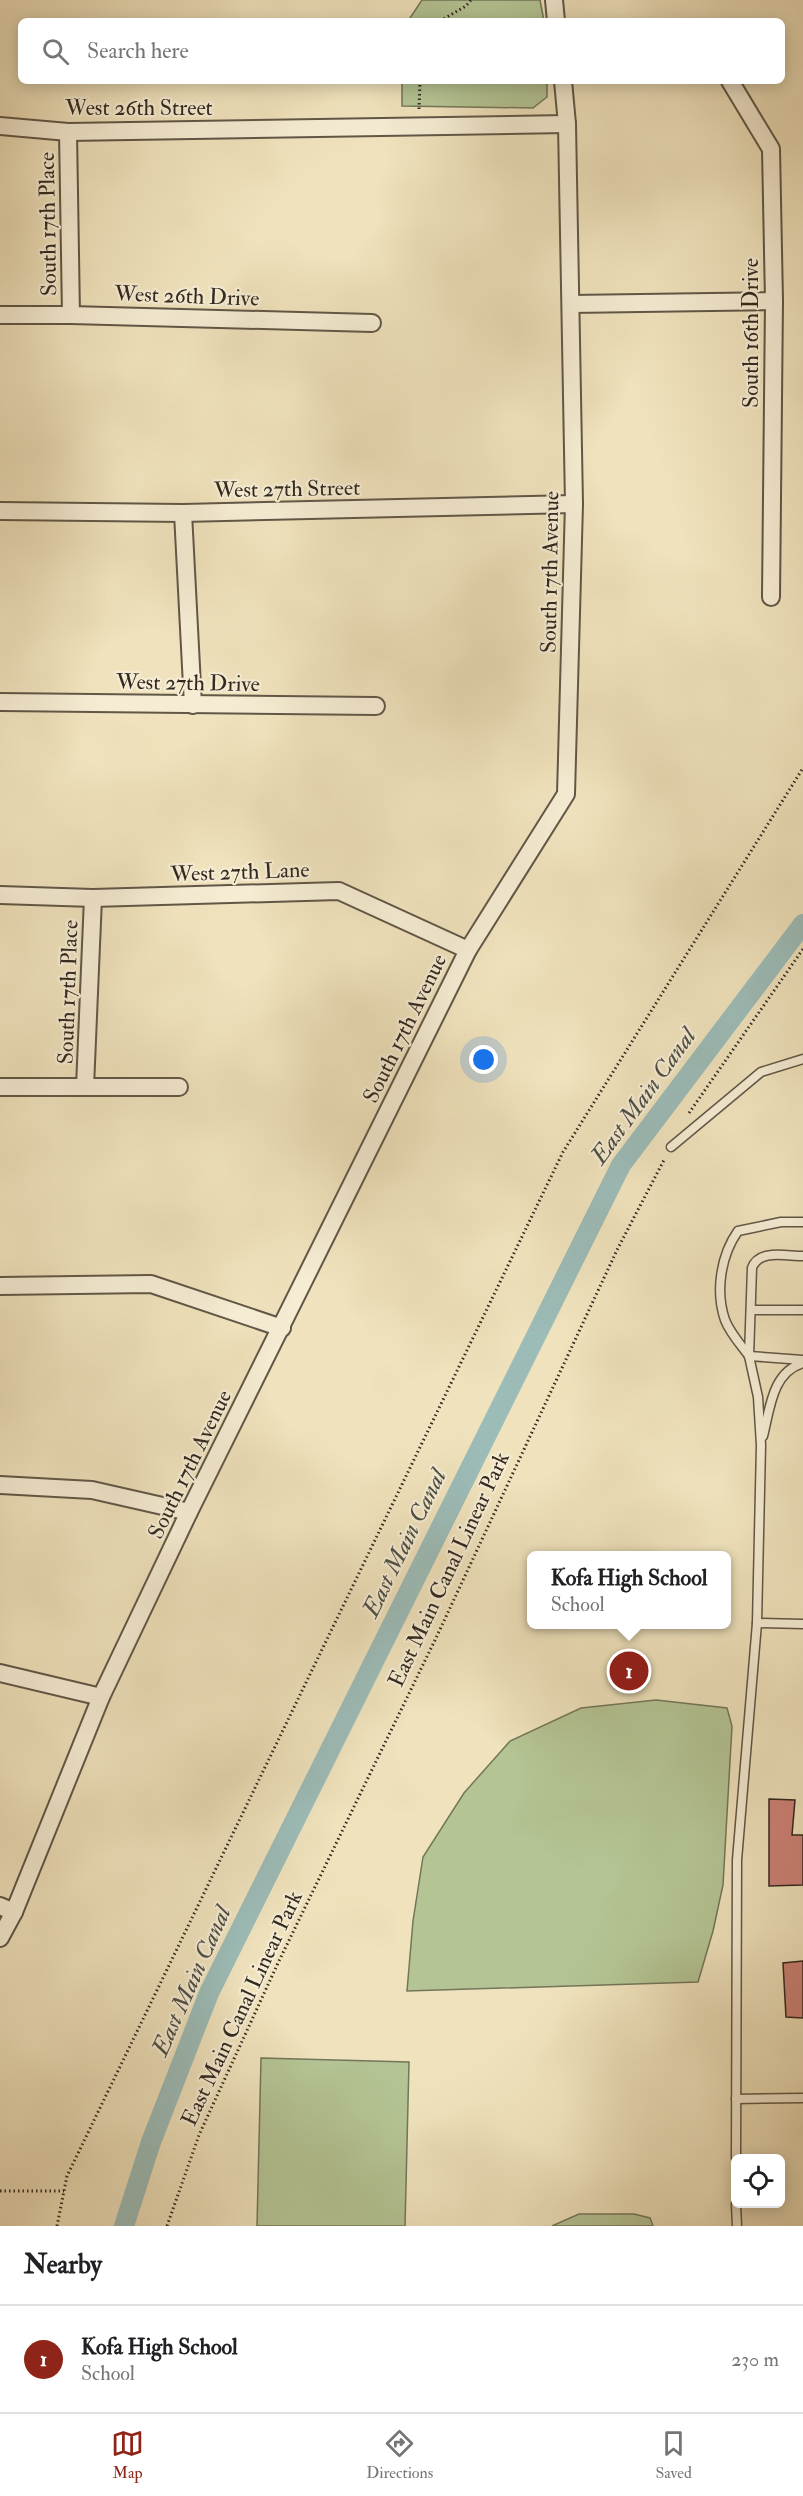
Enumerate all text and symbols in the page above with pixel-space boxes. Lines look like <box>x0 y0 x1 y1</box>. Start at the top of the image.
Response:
search box <box>18 18 785 84</box>
icon: search <box>39 35 72 68</box>
text: Search here <box>87 37 189 65</box>
street label: West 26th Street <box>64 94 213 122</box>
street label: South 17th Place <box>33 152 63 296</box>
street label: South 16th Drive <box>737 258 765 408</box>
street label: West 26th Drive <box>113 279 260 313</box>
street label: West 27th Street <box>213 474 360 504</box>
street label: South 17th Avenue <box>535 491 565 653</box>
street label: West 27th Drive <box>115 668 260 698</box>
street label: West 27th Lane <box>169 856 310 888</box>
street label: South 17th Place <box>51 919 85 1065</box>
street label: South 17th Avenue <box>357 949 453 1108</box>
water label: East Main Canal <box>582 1020 704 1172</box>
your location <box>469 1045 498 1074</box>
street label: South 17th Avenue <box>142 1385 238 1544</box>
street label: East Main Canal Linear Park <box>382 1447 516 1691</box>
water label: East Main Canal <box>354 1462 455 1624</box>
popup <box>527 1551 731 1629</box>
text: Kofa High School <box>551 1564 707 1592</box>
text: School <box>551 1592 605 1617</box>
pin: 1 <box>610 1648 648 1694</box>
street label: East Main Canal Linear Park <box>175 1886 309 2130</box>
water label: East Main Canal <box>144 1899 239 2063</box>
map controls <box>731 2154 785 2208</box>
button: locate <box>731 2154 785 2208</box>
text: Nearby <box>24 2249 102 2281</box>
text: Kofa High School <box>81 2333 238 2361</box>
text: 1 <box>40 2347 47 2372</box>
text: 230 m <box>731 2347 779 2372</box>
text: School <box>81 2361 135 2386</box>
tab: Map <box>111 2427 144 2483</box>
tab: Directions <box>366 2427 433 2483</box>
tab: Saved <box>655 2427 692 2483</box>

